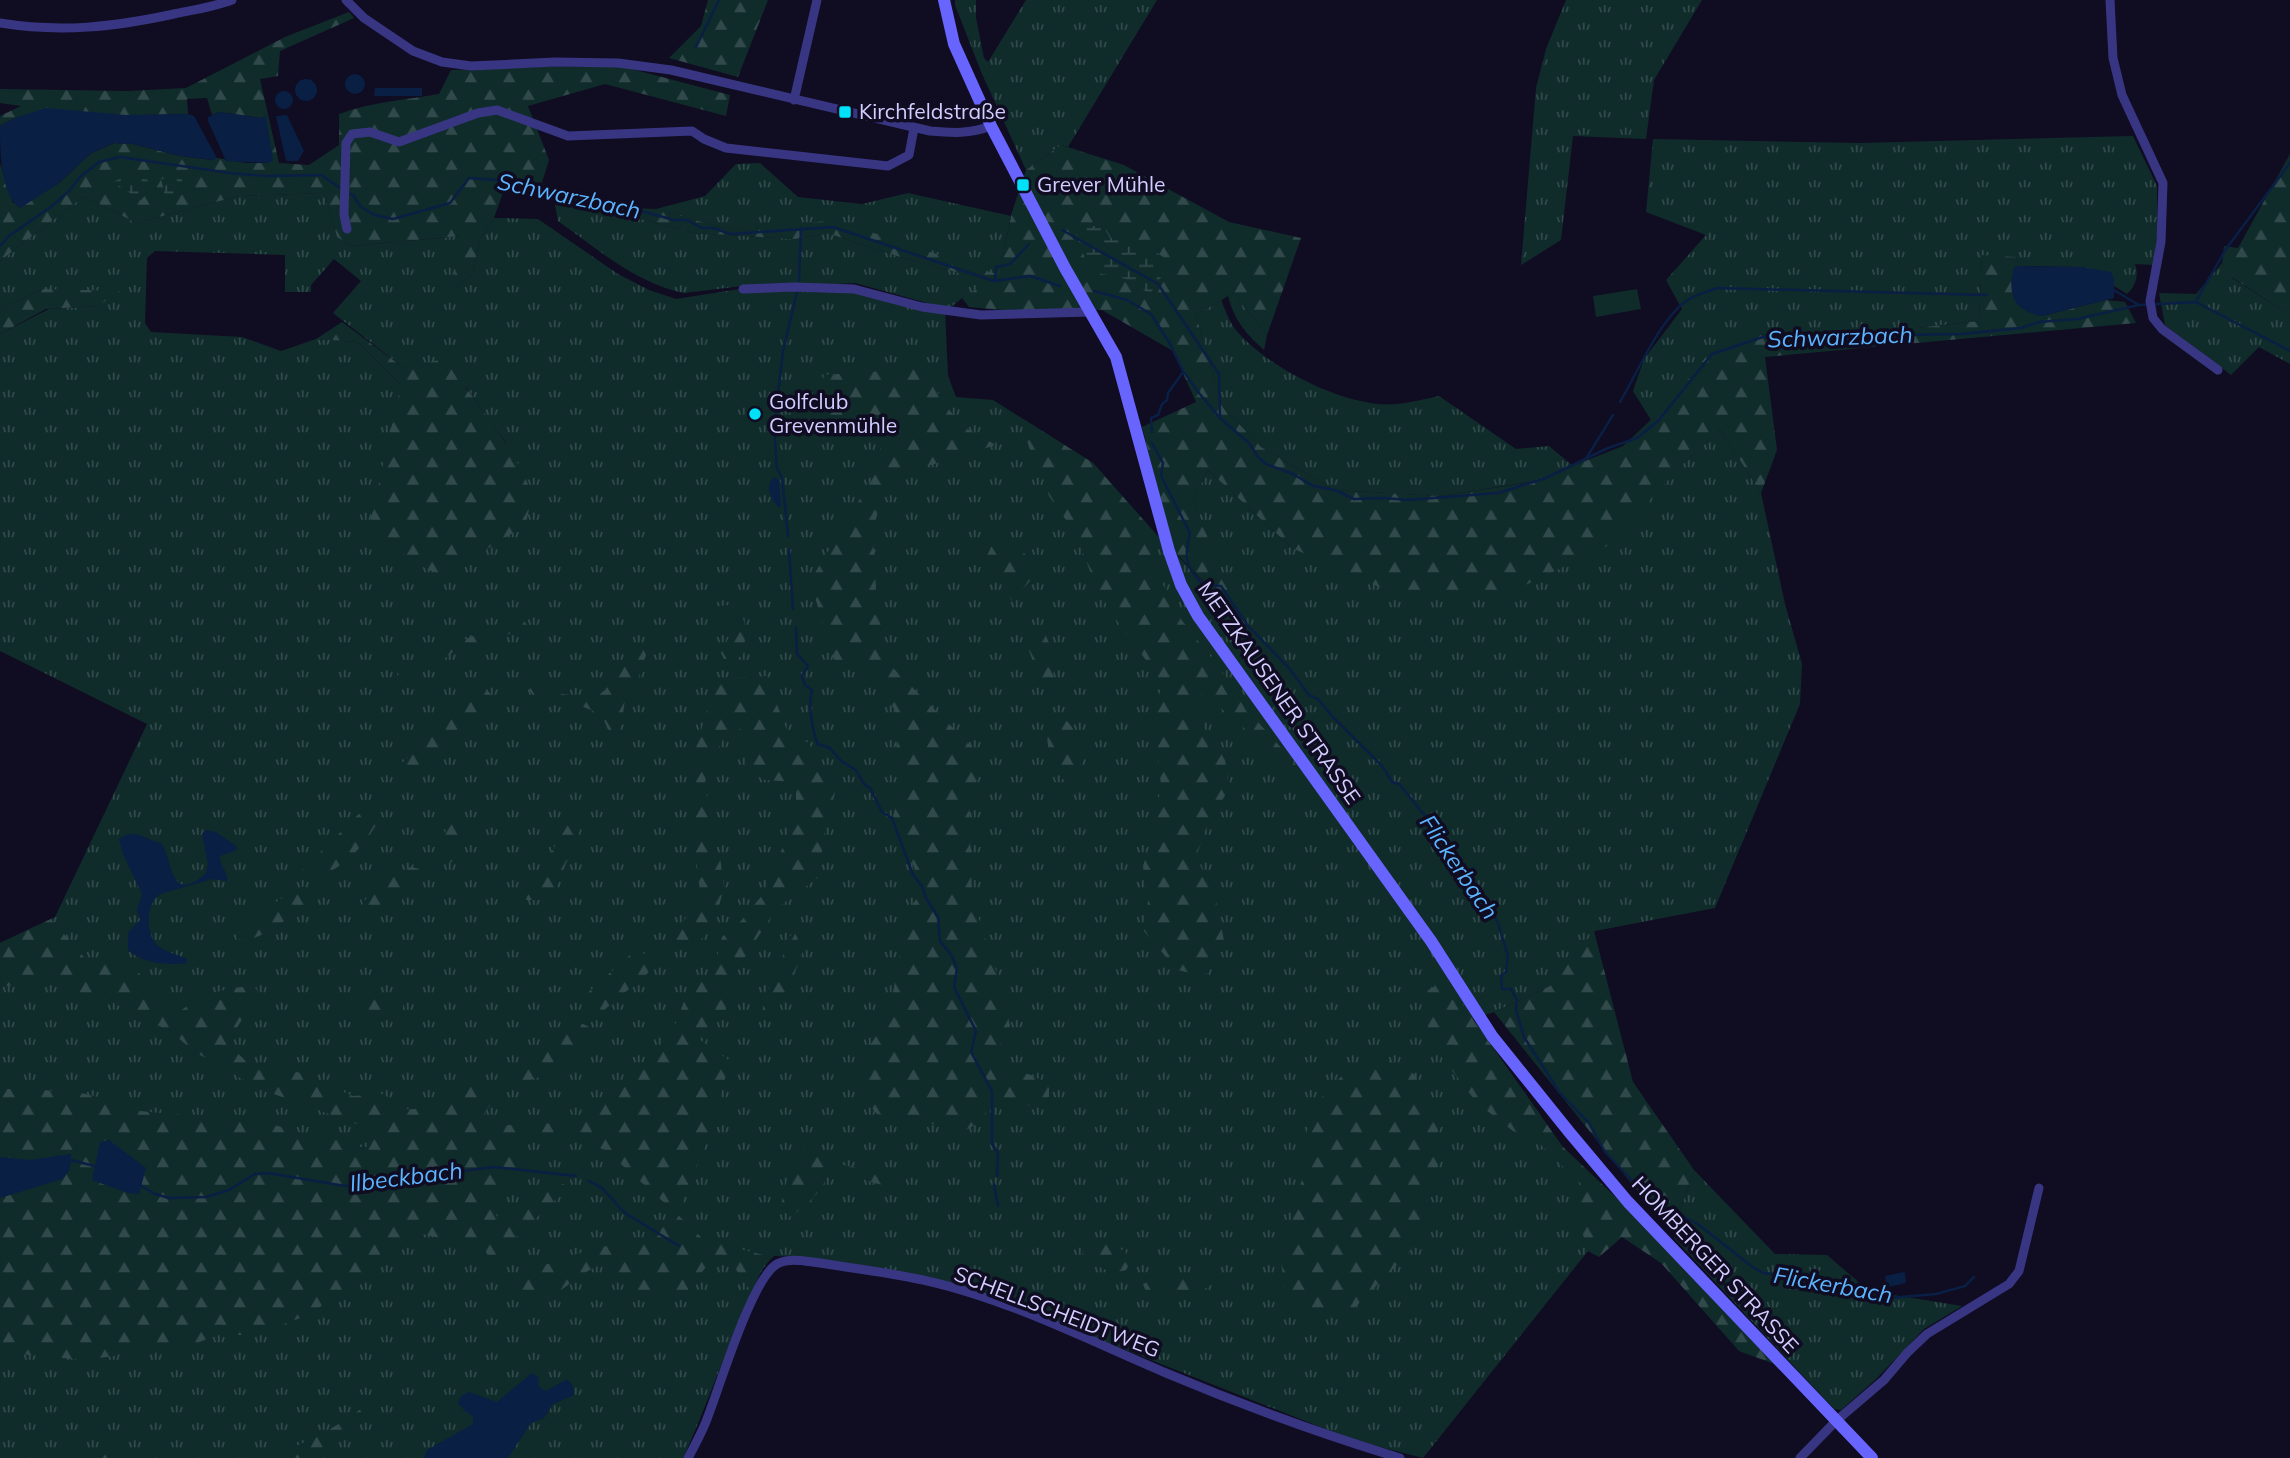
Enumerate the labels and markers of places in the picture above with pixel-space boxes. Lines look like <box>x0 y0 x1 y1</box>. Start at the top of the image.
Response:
place label: Kirchfeldstraße <box>859 98 1006 124</box>
marker: Kirchfeldstraße <box>837 104 853 120</box>
place label: Grever Mühle <box>1037 171 1166 197</box>
marker: Grever Mühle <box>1015 177 1031 193</box>
place label: Golfclub Grevenmühle <box>769 388 897 438</box>
marker: Golfclub Grevenmühle <box>747 406 763 422</box>

